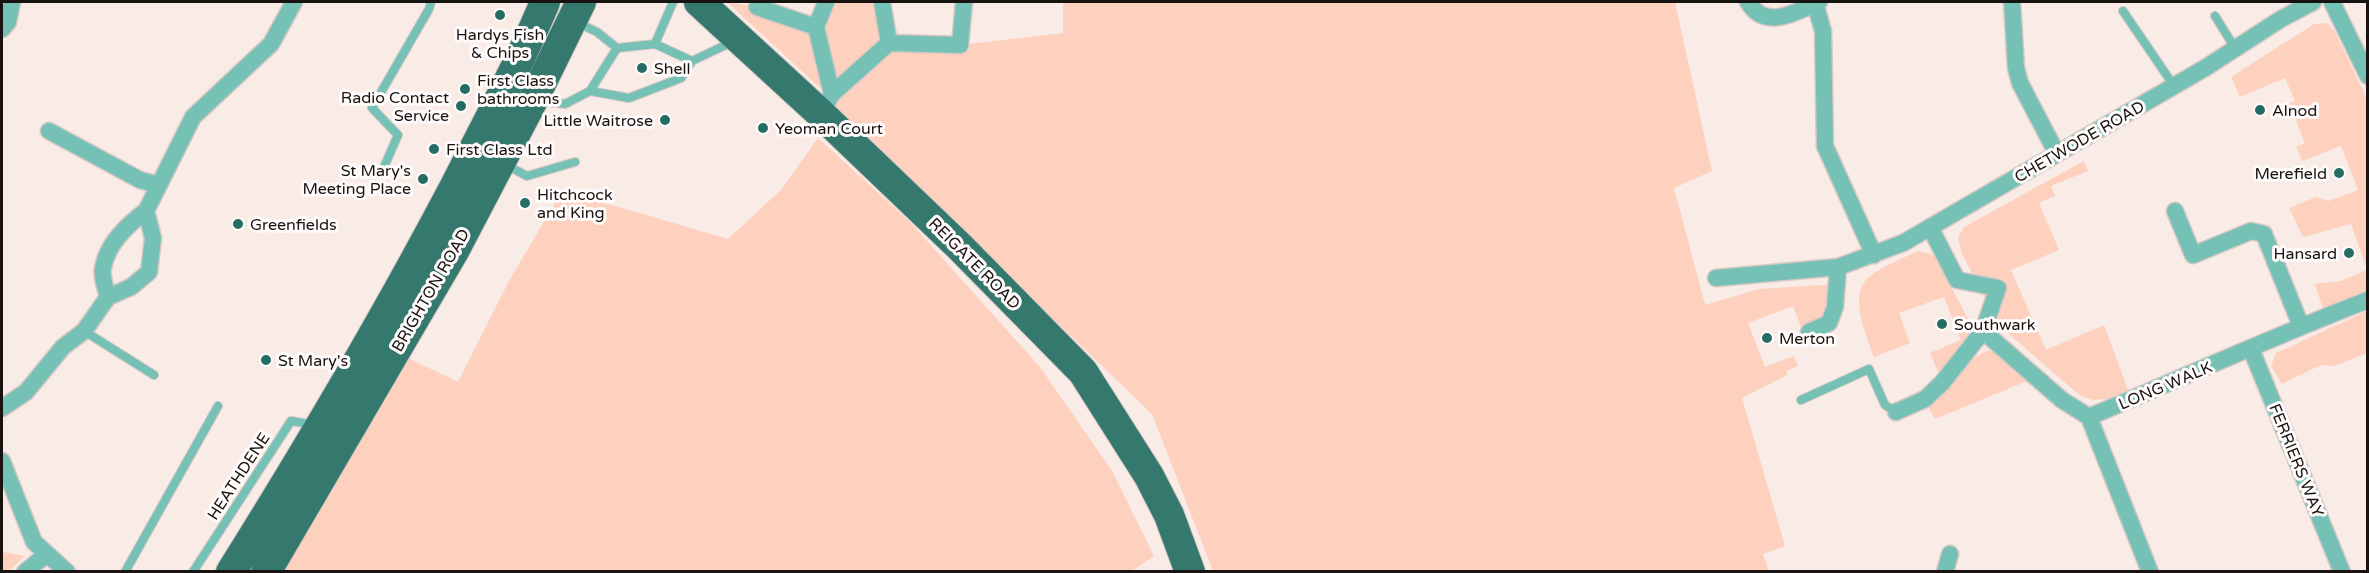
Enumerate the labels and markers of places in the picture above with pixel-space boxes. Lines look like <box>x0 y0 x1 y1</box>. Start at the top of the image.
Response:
marker: Hardys Fish & Chips <box>493 8 507 22</box>
place label: Hardys Fish & Chips <box>456 25 544 63</box>
place label: Shell <box>654 59 691 79</box>
marker: Shell <box>635 61 649 75</box>
place label: First Class bathrooms <box>477 71 559 109</box>
marker: First Class bathrooms <box>458 82 472 96</box>
place label: Radio Contact Service <box>341 88 449 126</box>
marker: Radio Contact Service <box>454 99 468 113</box>
place label: Alnod <box>2272 101 2317 121</box>
marker: Alnod <box>2253 103 2267 117</box>
place label: Little Waitrose <box>543 111 653 131</box>
marker: Little Waitrose <box>658 113 672 127</box>
place label: Yeoman Court <box>775 119 883 139</box>
marker: Yeoman Court <box>756 121 770 135</box>
place label: First Class Ltd <box>446 140 552 160</box>
marker: First Class Ltd <box>427 142 441 156</box>
place label: St Mary's Meeting Place <box>302 161 411 199</box>
place label: Merefield <box>2254 164 2327 184</box>
marker: Merefield <box>2332 166 2346 180</box>
marker: St Mary's Meeting Place <box>416 172 430 186</box>
place label: Hitchcock and King <box>537 185 613 223</box>
marker: Hitchcock and King <box>518 196 532 210</box>
place label: Greenfields <box>250 215 337 235</box>
marker: Greenfields <box>231 217 245 231</box>
place label: Hansard <box>2274 244 2337 264</box>
marker: Hansard <box>2342 246 2356 260</box>
place label: Southwark <box>1954 315 2036 335</box>
marker: Southwark <box>1935 317 1949 331</box>
place label: Merton <box>1779 329 1835 349</box>
marker: Merton <box>1760 331 1774 345</box>
place label: St Mary's <box>278 351 348 371</box>
marker: St Mary's <box>259 353 273 367</box>

